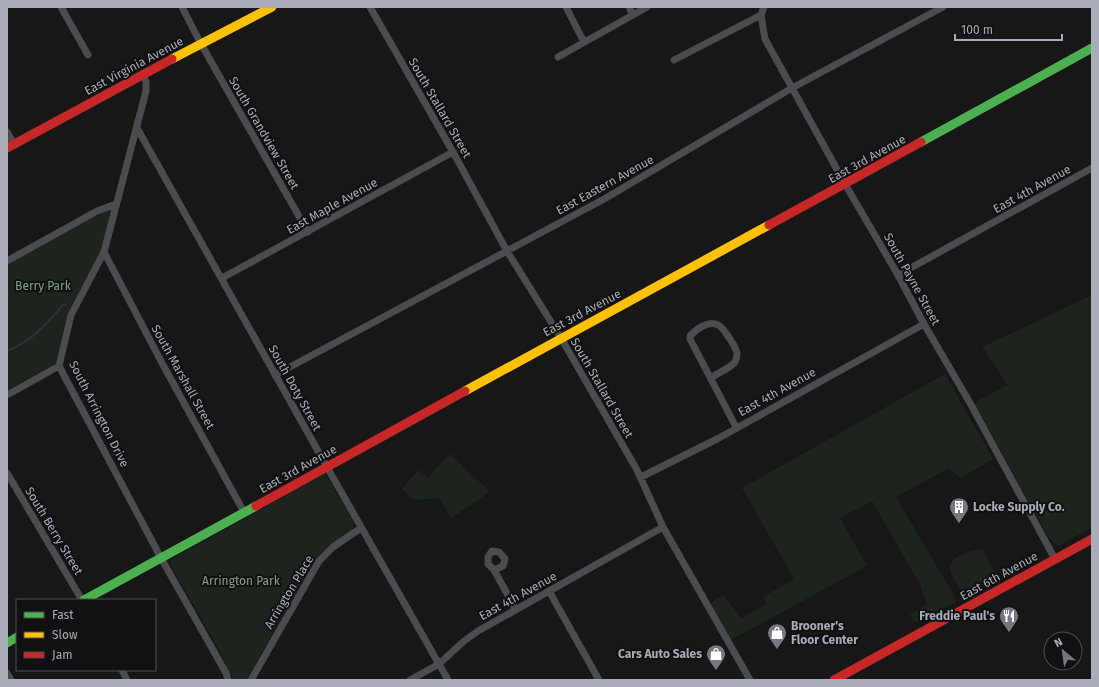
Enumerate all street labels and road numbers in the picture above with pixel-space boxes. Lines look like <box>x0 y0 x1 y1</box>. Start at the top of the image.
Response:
street label: East Virginia Avenue <box>82 34 186 98</box>
street label: South Stallard Street <box>406 56 475 161</box>
street label: South Grandview Street <box>226 74 302 192</box>
street label: East 3rd Avenue <box>826 132 908 186</box>
street label: East Eastern Avenue <box>554 152 656 218</box>
street label: East 4th Avenue <box>991 162 1073 216</box>
street label: East Maple Avenue <box>284 175 380 237</box>
street label: South Payne Street <box>881 231 943 328</box>
street label: East 3rd Avenue <box>541 287 623 339</box>
street label: South Marshall Street <box>148 322 218 432</box>
street label: South Stallard Street <box>568 336 637 441</box>
street label: South Doty Street <box>266 343 325 434</box>
street label: South Arrington Drive <box>66 359 132 469</box>
street label: East 4th Avenue <box>736 365 818 419</box>
street label: East 3rd Avenue <box>257 442 339 496</box>
street label: South Berry Street <box>22 485 86 578</box>
street label: East 6th Avenue <box>958 549 1040 603</box>
street label: Arrington Place <box>262 553 316 631</box>
street label: East 4th Avenue <box>477 569 559 623</box>

